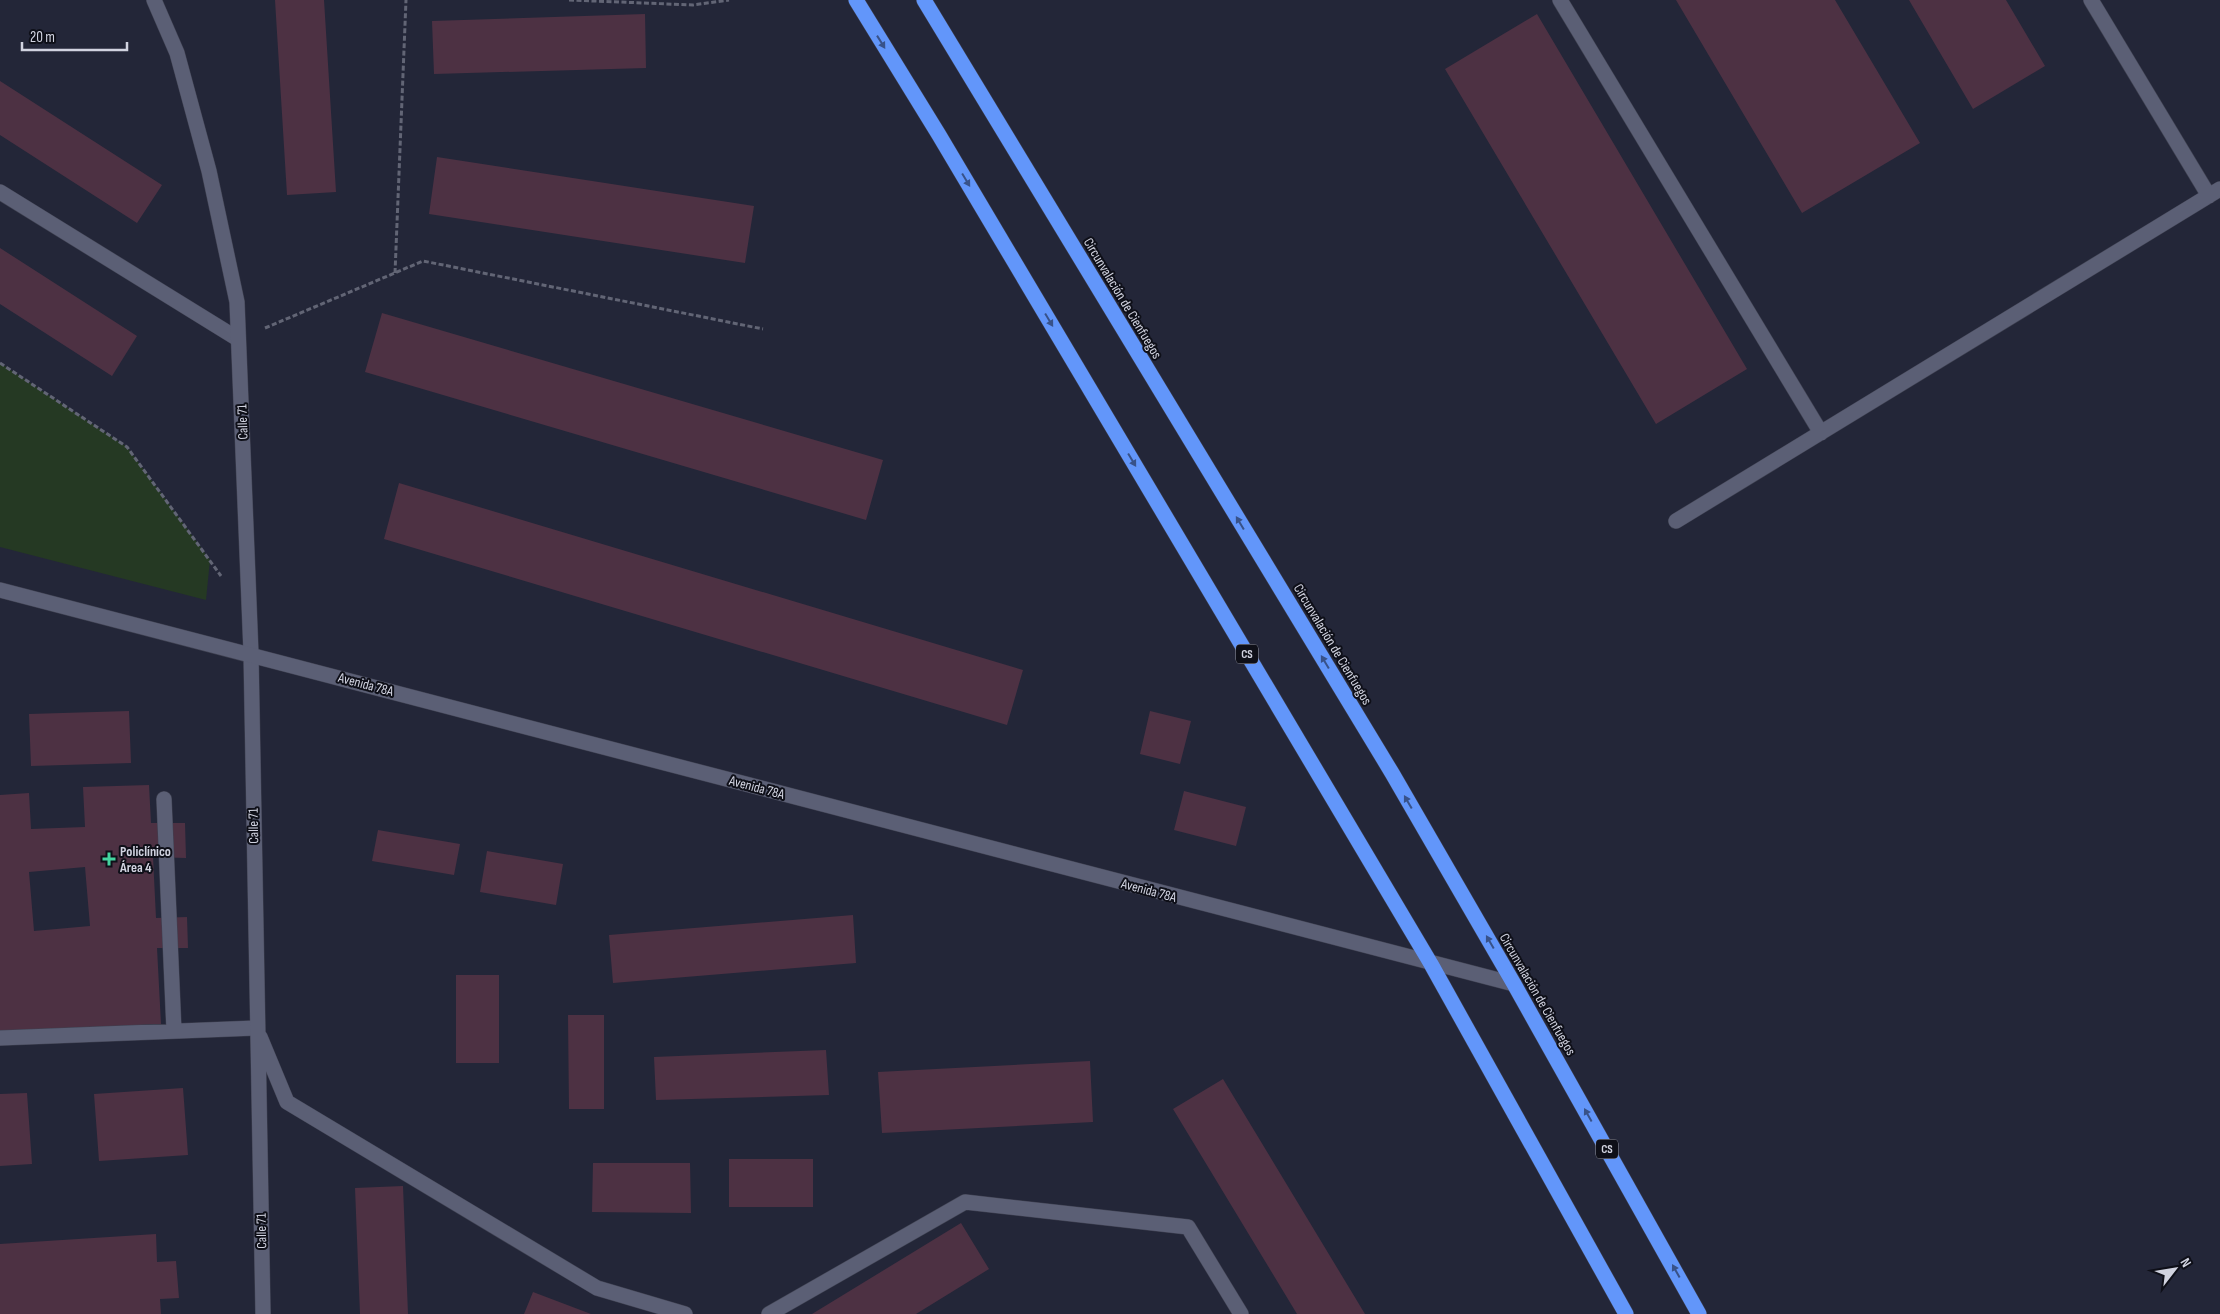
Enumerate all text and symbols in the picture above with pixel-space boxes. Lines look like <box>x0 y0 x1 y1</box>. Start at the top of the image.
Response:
scale bar <box>22 20 128 52</box>
text: 20 m <box>30 28 55 47</box>
one-way arrow <box>877 35 886 48</box>
one-way arrow <box>961 174 970 187</box>
street label: Circunvalación de Cienfuegos <box>1080 235 1165 362</box>
one-way arrow <box>1044 314 1053 327</box>
street label: Calle 71 <box>233 404 252 440</box>
one-way arrow <box>1127 453 1136 466</box>
one-way arrow <box>1236 517 1245 530</box>
street label: Circunvalación de Cienfuegos <box>1290 581 1375 708</box>
road number: CS <box>1236 644 1258 664</box>
one-way arrow <box>1320 656 1329 669</box>
street label: Avenida 78A <box>335 669 396 700</box>
street label: Avenida 78A <box>726 772 787 803</box>
one-way arrow <box>1404 795 1413 808</box>
street label: Calle 71 <box>245 808 262 844</box>
place label: Policlínico Área 4 <box>119 843 171 876</box>
marker: Policlínico Área 4 <box>102 852 116 866</box>
street label: Avenida 78A <box>1118 875 1179 906</box>
street label: Circunvalación de Cienfuegos <box>1496 930 1579 1058</box>
one-way arrow <box>1486 935 1494 950</box>
one-way arrow <box>1583 1108 1592 1121</box>
road number: CS <box>1596 1140 1618 1158</box>
street label: Calle 71 <box>253 1213 270 1249</box>
north arrow <box>2150 1244 2200 1294</box>
text: N <box>2177 1255 2195 1270</box>
one-way arrow <box>1671 1265 1680 1278</box>

